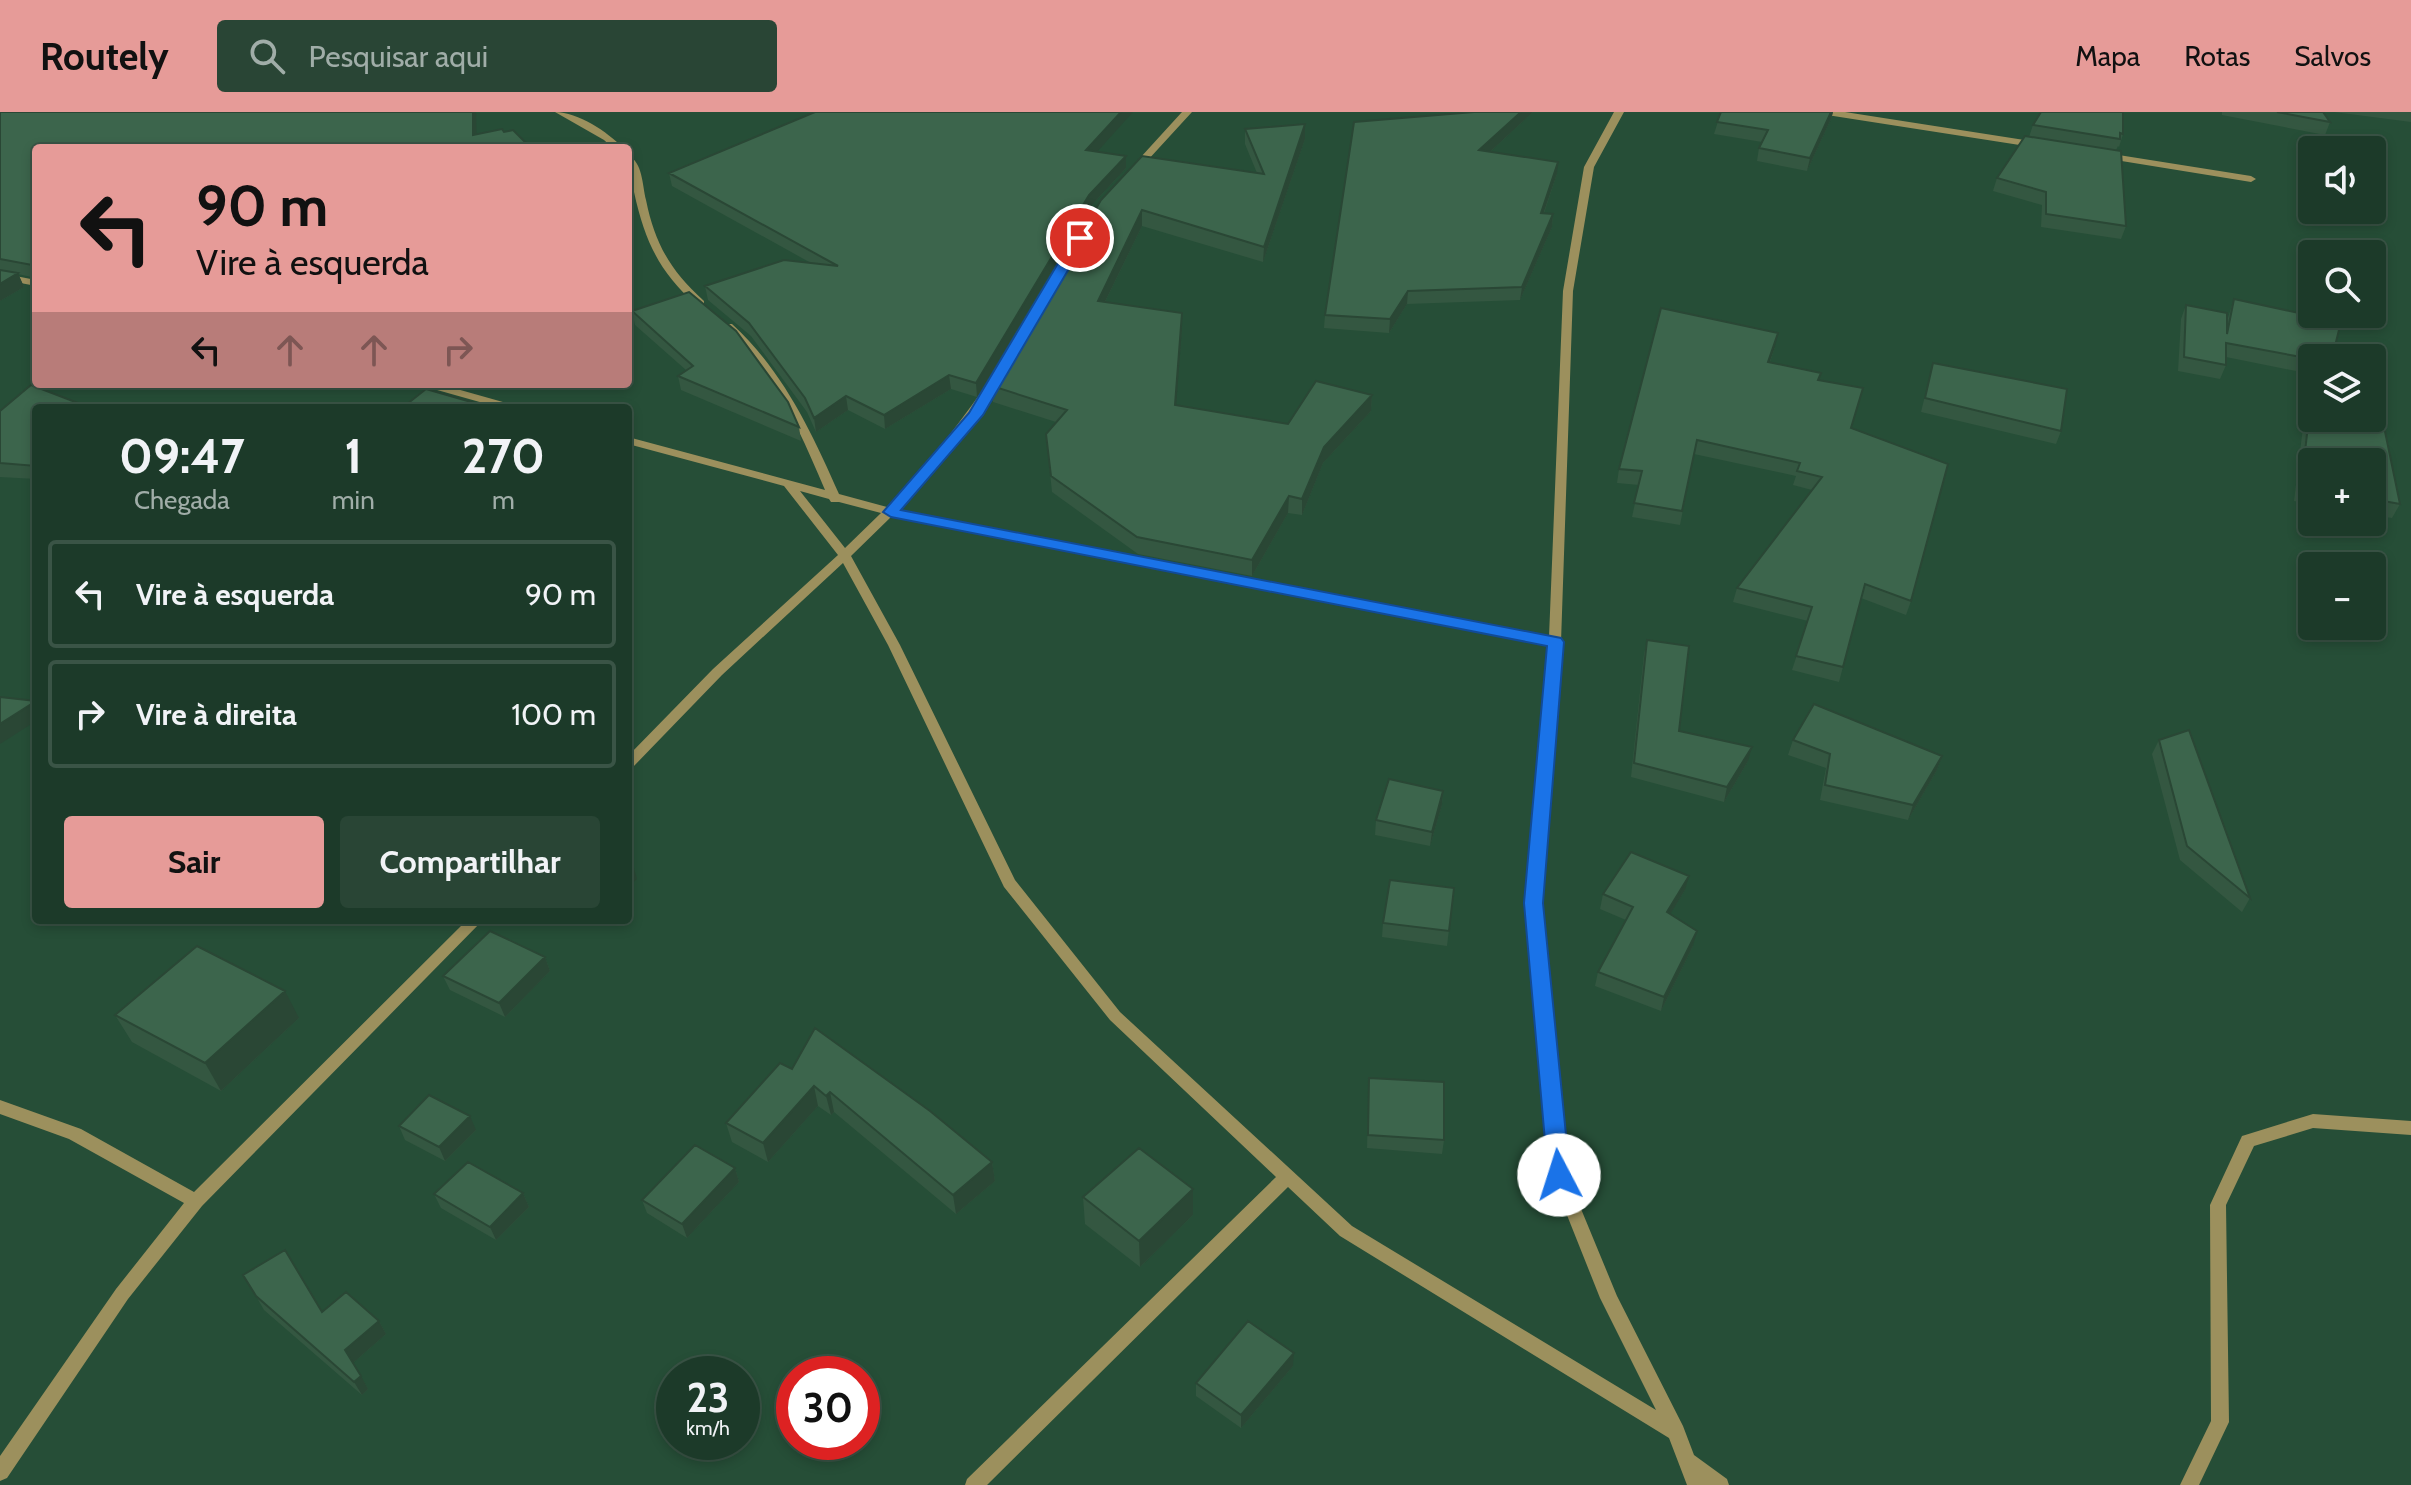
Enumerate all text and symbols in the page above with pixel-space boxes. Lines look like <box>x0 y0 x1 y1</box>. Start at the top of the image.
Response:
search box <box>217 20 777 92</box>
text: Routely <box>40 33 169 80</box>
icon: search <box>245 34 289 78</box>
text: Pesquisar aqui <box>309 38 488 75</box>
text: Mapa <box>2075 39 2140 73</box>
text: Rotas <box>2184 39 2250 73</box>
text: Salvos <box>2294 39 2371 73</box>
map controls <box>2298 136 2386 640</box>
button: sound <box>2298 136 2386 224</box>
text: 90 m <box>196 172 328 240</box>
icon: left <box>64 176 168 280</box>
pin <box>1046 204 1114 272</box>
icon: arrive <box>1058 216 1102 260</box>
text: Vire à esquerda <box>196 240 429 284</box>
button: search <box>2298 240 2386 328</box>
icon: left <box>184 328 228 372</box>
icon: ahead <box>268 328 312 372</box>
icon: ahead <box>352 328 396 372</box>
icon: right <box>436 328 480 372</box>
button: layers <box>2298 344 2386 432</box>
text: 09:47 <box>119 427 245 485</box>
text: 1 <box>344 427 362 485</box>
text: 270 <box>462 427 545 485</box>
button: + <box>2298 448 2386 536</box>
text: Chegada <box>134 484 230 516</box>
text: min <box>332 484 375 516</box>
text: m <box>492 484 515 516</box>
button: − <box>2298 552 2386 640</box>
icon: left <box>68 572 112 616</box>
text: Vire à esquerda <box>136 576 334 613</box>
text: 90 m <box>525 576 596 613</box>
icon: right <box>68 692 112 736</box>
text: Vire à direita <box>136 696 297 733</box>
text: 100 m <box>511 696 596 733</box>
button: Sair <box>64 816 324 908</box>
button: Compartilhar <box>340 816 600 908</box>
position arrow <box>1517 1133 1601 1217</box>
speed limit sign: 30 <box>776 1356 880 1460</box>
text: 23 <box>687 1373 729 1422</box>
text: km/h <box>686 1416 730 1440</box>

